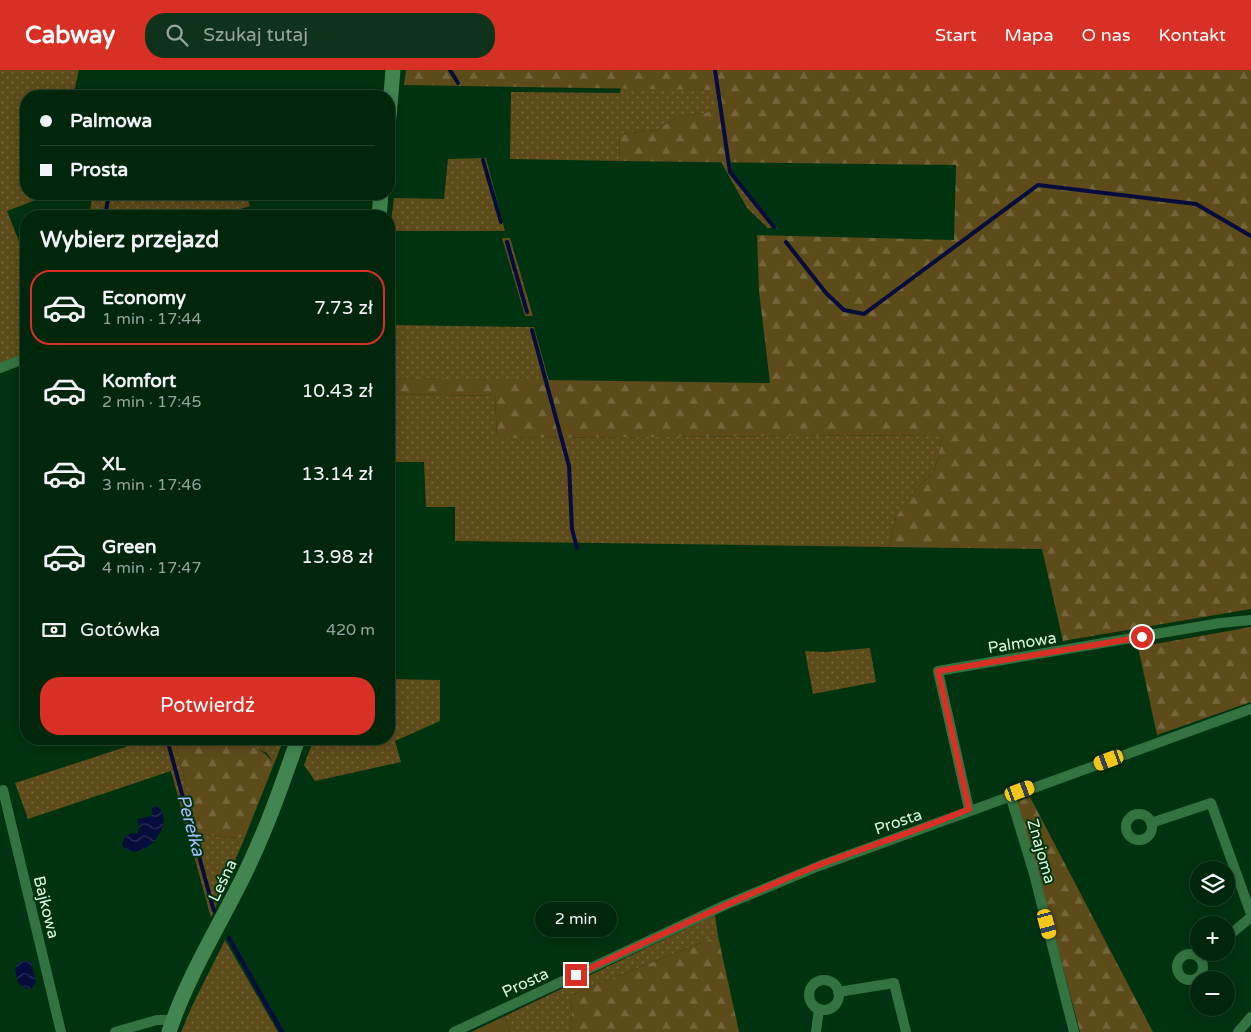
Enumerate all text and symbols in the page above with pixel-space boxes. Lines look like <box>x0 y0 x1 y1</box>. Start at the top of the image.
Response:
search box <box>145 13 495 58</box>
text: Cabway <box>25 21 115 50</box>
icon: search <box>163 21 191 49</box>
text: Szukaj tutaj <box>203 24 308 46</box>
text: Start <box>935 24 977 46</box>
text: Mapa <box>1005 24 1054 46</box>
text: O nas <box>1082 24 1131 46</box>
text: Kontakt <box>1159 24 1226 46</box>
text: Palmowa <box>70 110 152 132</box>
text: Prosta <box>70 159 128 181</box>
text: Wybierz przejazd <box>40 227 219 253</box>
icon: car <box>42 285 87 330</box>
text: Economy <box>102 287 186 309</box>
text: 7.73 zł <box>314 297 373 319</box>
text: 1 min · 17:44 <box>102 309 201 329</box>
icon: car <box>42 368 87 413</box>
text: Komfort <box>102 370 176 392</box>
text: 10.43 zł <box>301 380 373 402</box>
text: 2 min · 17:45 <box>102 392 201 412</box>
icon: car <box>42 451 87 496</box>
text: XL <box>102 453 126 475</box>
text: 13.14 zł <box>301 463 373 485</box>
text: 3 min · 17:46 <box>102 475 201 495</box>
icon: car <box>42 534 87 579</box>
text: Green <box>102 536 156 558</box>
text: 13.98 zł <box>301 546 373 568</box>
text: 4 min · 17:47 <box>102 558 201 578</box>
icon: cash <box>40 616 68 644</box>
text: Gotówka <box>80 619 160 641</box>
text: 420 m <box>326 620 375 640</box>
route start <box>1131 626 1153 648</box>
street label: Palmowa <box>986 628 1058 658</box>
button: Potwierdź <box>40 677 375 735</box>
car <box>1092 748 1125 772</box>
car <box>1003 779 1036 803</box>
water label: Perełka <box>172 792 210 859</box>
street label: Prosta <box>872 805 925 839</box>
street label: Znajoma <box>1022 817 1060 886</box>
street label: Leśna <box>204 856 242 905</box>
map controls <box>1190 861 1235 1016</box>
button: layers <box>1190 861 1235 906</box>
street label: Bajkowa <box>29 874 63 941</box>
callout: 2 min <box>535 902 617 938</box>
car <box>1035 908 1058 940</box>
text: 2 min <box>555 909 597 929</box>
button: + <box>1190 916 1235 961</box>
street label: Prosta <box>499 963 552 1002</box>
route end <box>565 964 587 986</box>
button: − <box>1190 971 1235 1016</box>

